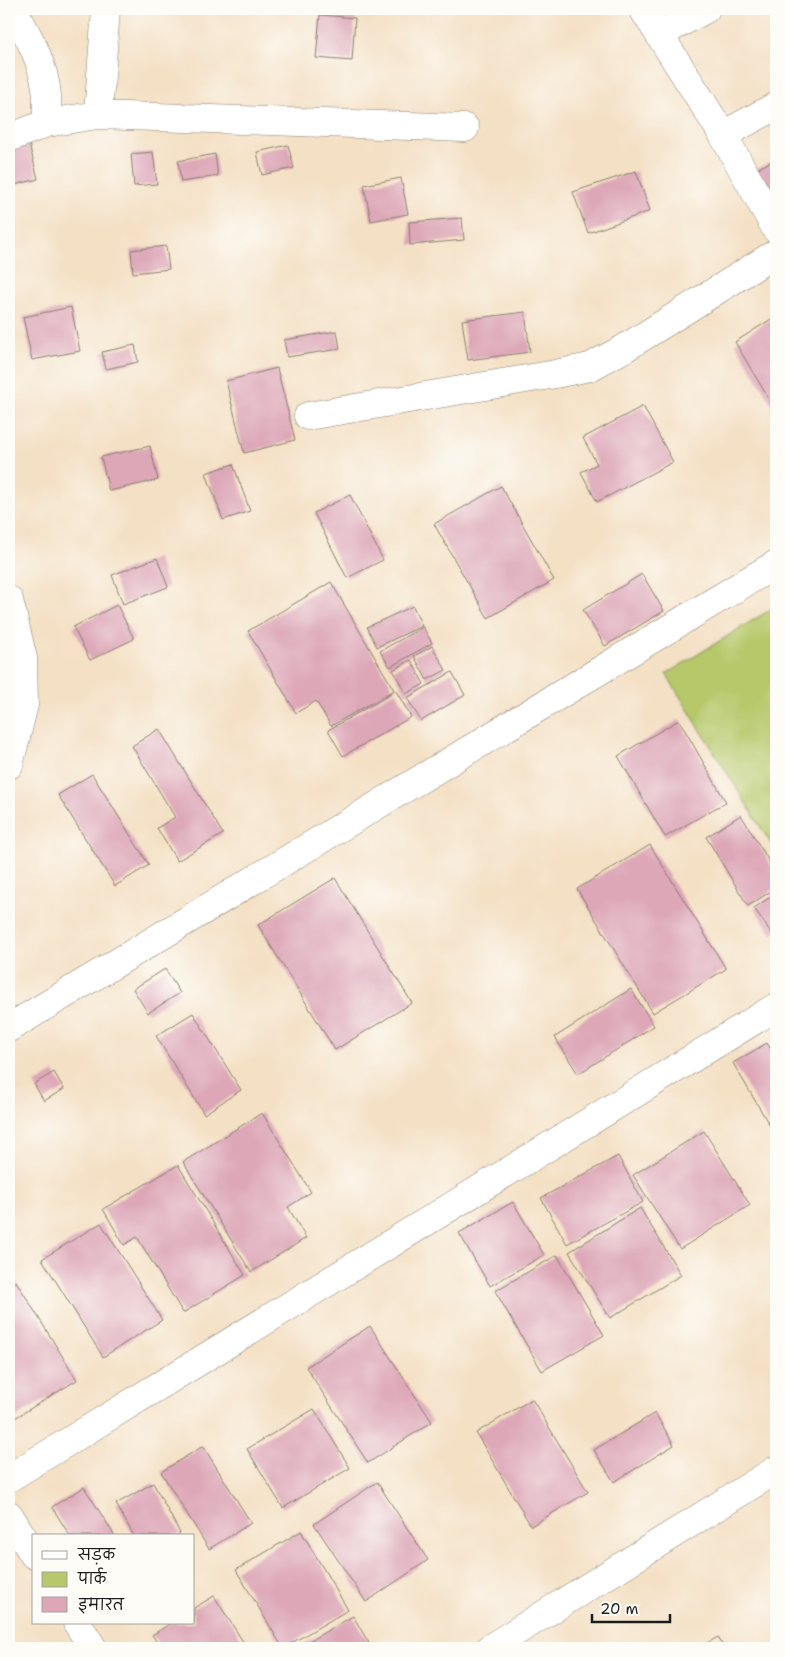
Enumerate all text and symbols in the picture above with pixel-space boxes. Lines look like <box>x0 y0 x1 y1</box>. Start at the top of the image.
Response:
legend <box>32 1534 195 1624</box>
text: सड़क <box>77 1545 116 1565</box>
text: पार्क <box>77 1567 108 1589</box>
scale bar <box>592 1592 670 1624</box>
text: इमारत <box>78 1595 125 1615</box>
text: 20 m <box>600 1599 639 1619</box>

